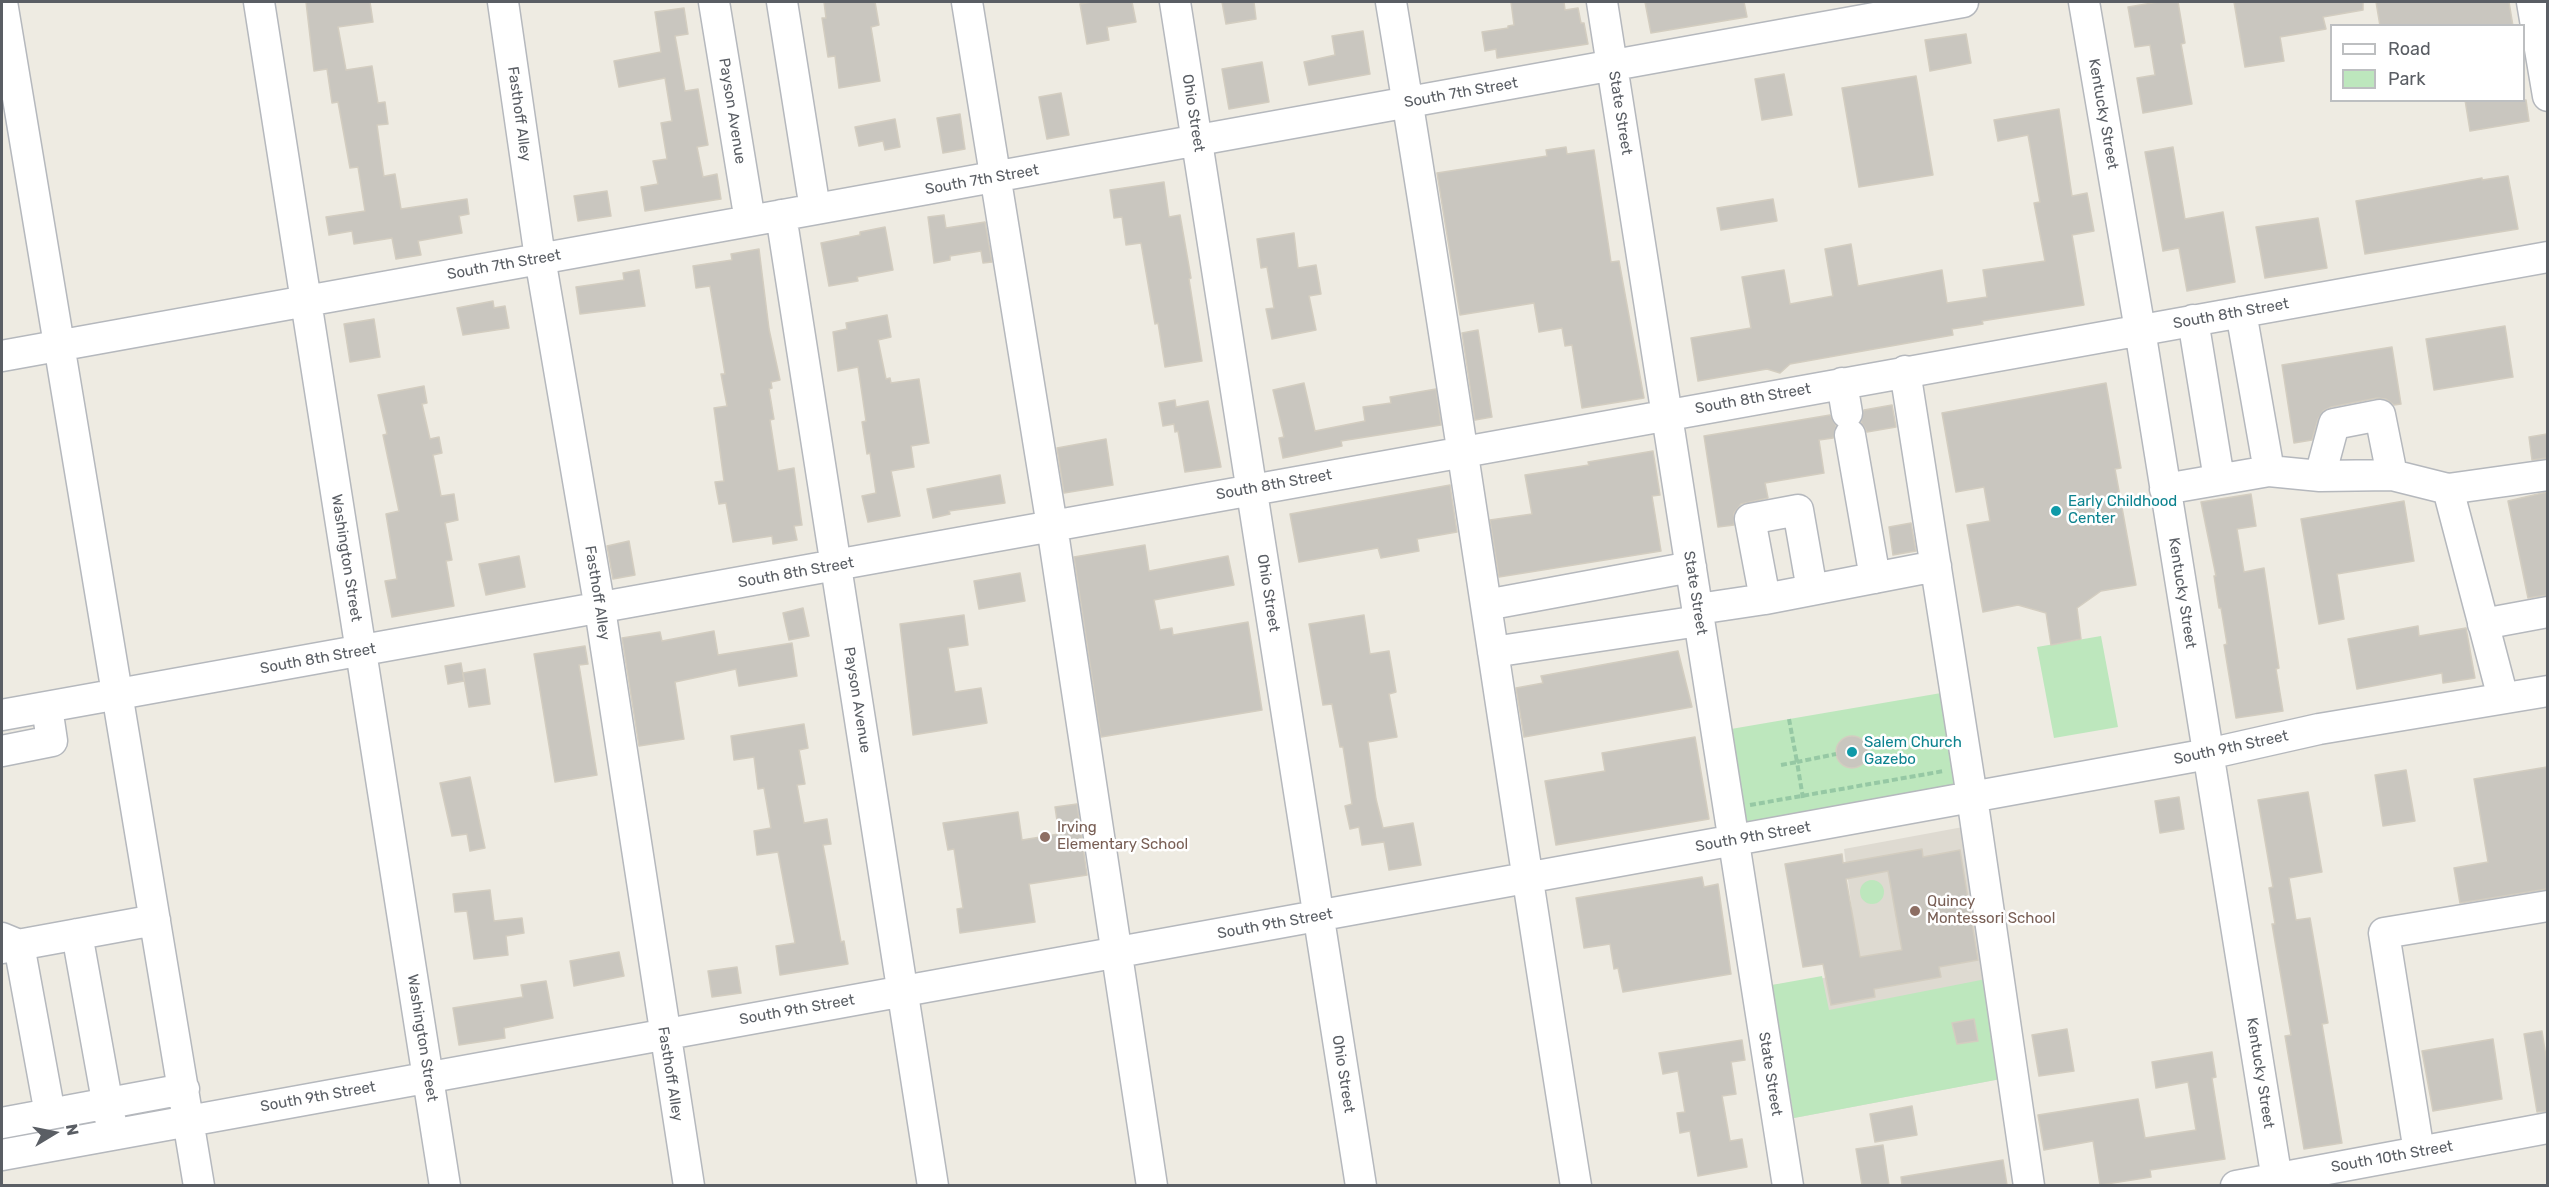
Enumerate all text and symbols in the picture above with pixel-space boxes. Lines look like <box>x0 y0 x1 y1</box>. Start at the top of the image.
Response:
legend <box>2330 24 2525 102</box>
text: Road <box>2388 38 2431 60</box>
street label: Payson Avenue <box>715 57 749 165</box>
street label: Kentucky Street <box>2084 57 2122 171</box>
street label: Fasthoff Alley <box>503 65 535 163</box>
text: Park <box>2388 68 2425 90</box>
street label: State Street <box>1604 70 1636 156</box>
street label: Ohio Street <box>1178 73 1208 153</box>
street label: South 7th Street <box>1403 74 1519 112</box>
street label: South 7th Street <box>924 161 1040 199</box>
street label: South 7th Street <box>446 246 562 284</box>
street label: South 8th Street <box>2172 295 2290 333</box>
street label: South 8th Street <box>1694 380 1812 418</box>
street label: South 8th Street <box>1215 466 1333 504</box>
street label: Washington Street <box>327 493 365 623</box>
place label: Early Childhood Center <box>2068 493 2177 528</box>
marker: Early Childhood Center <box>2049 504 2063 518</box>
street label: Kentucky Street <box>2164 536 2200 650</box>
street label: Fasthoff Alley <box>581 544 613 642</box>
street label: State Street <box>1679 550 1711 636</box>
street label: Ohio Street <box>1253 553 1283 633</box>
street label: South 8th Street <box>737 554 855 592</box>
street label: South 8th Street <box>259 640 377 678</box>
street label: Payson Avenue <box>840 646 874 754</box>
street label: South 9th Street <box>2172 727 2290 769</box>
place label: Salem Church Gazebo <box>1864 734 1962 769</box>
marker: Salem Church Gazebo <box>1845 745 1859 759</box>
street label: South 9th Street <box>1694 818 1812 856</box>
place label: Irving Elementary School <box>1057 819 1188 854</box>
marker: Irving Elementary School <box>1038 830 1052 844</box>
place label: Quincy Montessori School <box>1927 893 2055 928</box>
marker: Quincy Montessori School <box>1908 904 1922 918</box>
street label: South 9th Street <box>1216 905 1334 943</box>
street label: Washington Street <box>403 973 441 1103</box>
street label: South 9th Street <box>738 991 856 1029</box>
street label: Kentucky Street <box>2242 1016 2278 1130</box>
street label: Fasthoff Alley <box>654 1025 686 1123</box>
street label: State Street <box>1754 1031 1786 1117</box>
street label: Ohio Street <box>1328 1034 1358 1114</box>
street label: South 9th Street <box>259 1078 377 1116</box>
north arrow <box>24 1103 84 1163</box>
text: N <box>62 1122 83 1137</box>
street label: South 10th Street <box>2330 1137 2454 1177</box>

